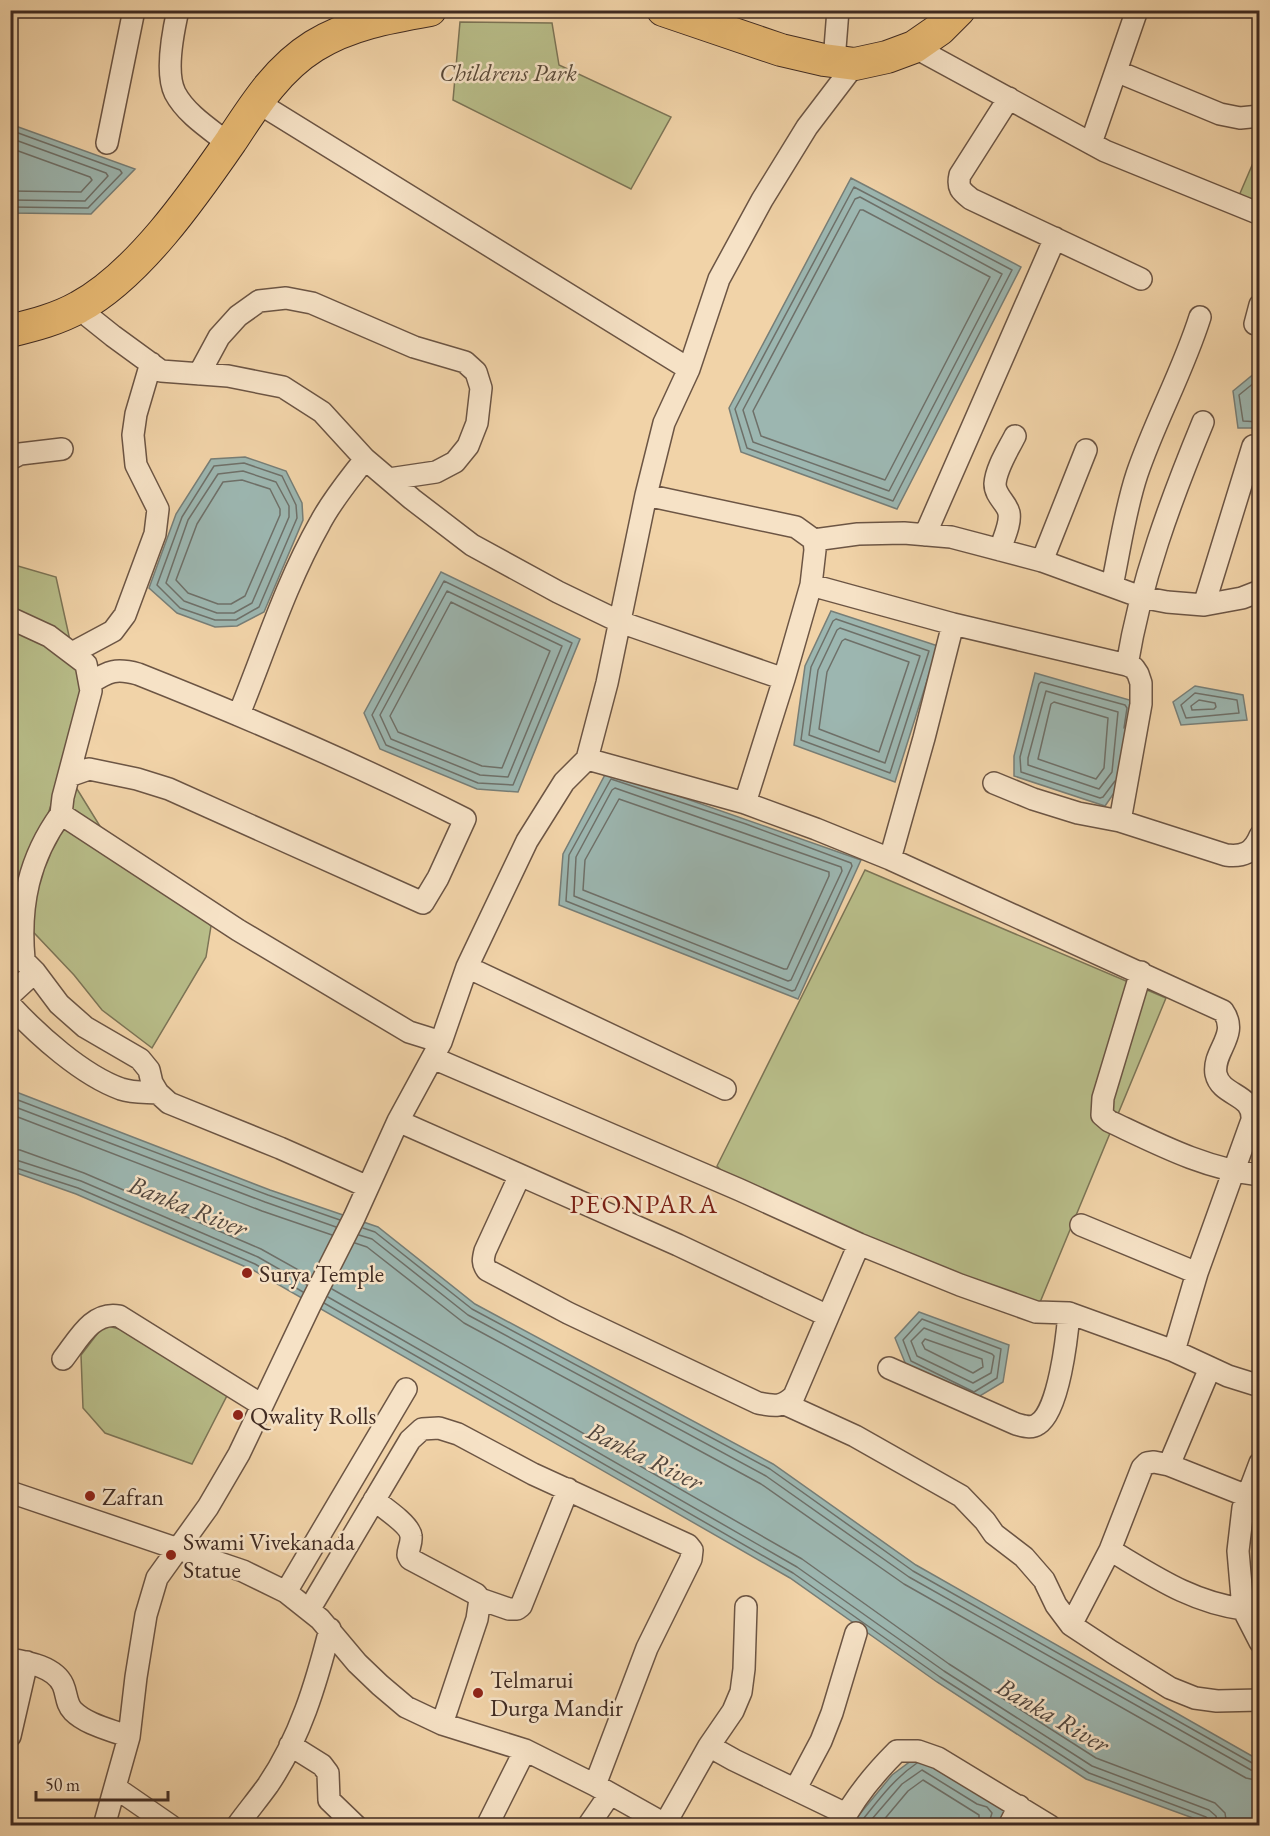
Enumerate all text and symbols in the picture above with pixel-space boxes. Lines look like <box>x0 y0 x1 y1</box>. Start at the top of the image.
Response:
park label: Childrens Park <box>439 57 577 88</box>
water label: Banka River <box>123 1166 253 1246</box>
district label: PEONPARA <box>569 1187 719 1221</box>
place label: Surya Temple <box>259 1258 384 1289</box>
marker: Surya Temple <box>240 1266 254 1280</box>
place label: Qwality Rolls <box>250 1400 376 1431</box>
marker: Qwality Rolls <box>231 1408 245 1422</box>
water label: Banka River <box>580 1413 710 1499</box>
place label: Zafran <box>102 1481 164 1512</box>
marker: Zafran <box>83 1489 97 1503</box>
place label: Swami Vivekanada Statue <box>183 1526 355 1585</box>
marker: Swami Vivekanada Statue <box>164 1548 178 1562</box>
place label: Telmarui Durga Mandir <box>490 1664 623 1723</box>
water label: Banka River <box>990 1669 1117 1762</box>
marker: Telmarui Durga Mandir <box>471 1686 485 1700</box>
scale bar <box>36 1764 168 1802</box>
text: 50 m <box>45 1773 80 1796</box>

